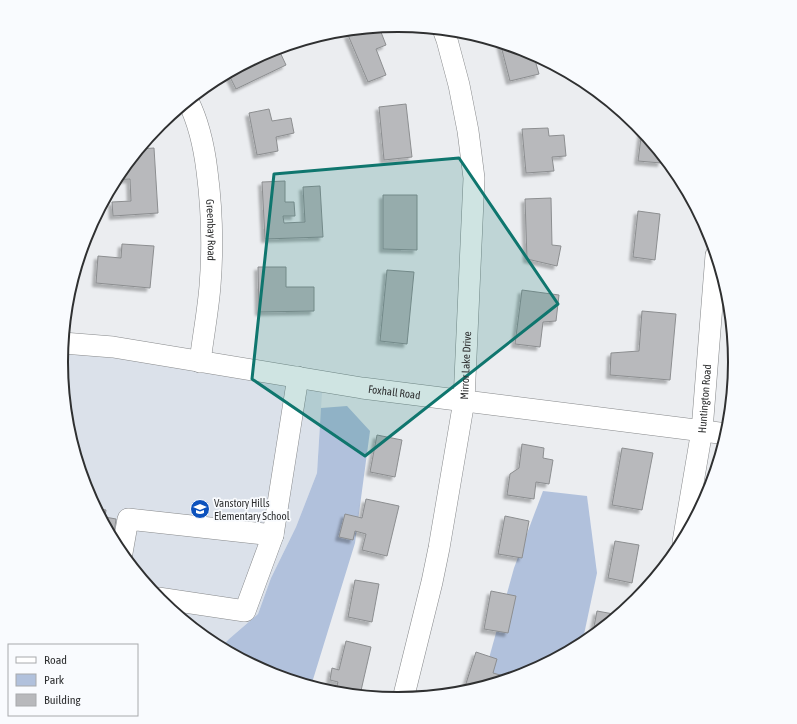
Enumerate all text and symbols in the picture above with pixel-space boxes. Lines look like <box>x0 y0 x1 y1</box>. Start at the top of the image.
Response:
street label: Greenbay Road <box>204 199 218 261</box>
street label: Mirror Lake Drive <box>458 331 473 400</box>
street label: Huntington Road <box>696 364 713 434</box>
street label: Foxhall Road <box>367 383 421 401</box>
place label: Vanstory Hills Elementary School <box>214 497 290 522</box>
school or university icon: Vanstory Hills Elementary School <box>189 498 211 520</box>
legend <box>8 644 138 716</box>
text: Road <box>44 653 67 667</box>
text: Park <box>44 673 65 687</box>
text: Building <box>44 693 82 707</box>

